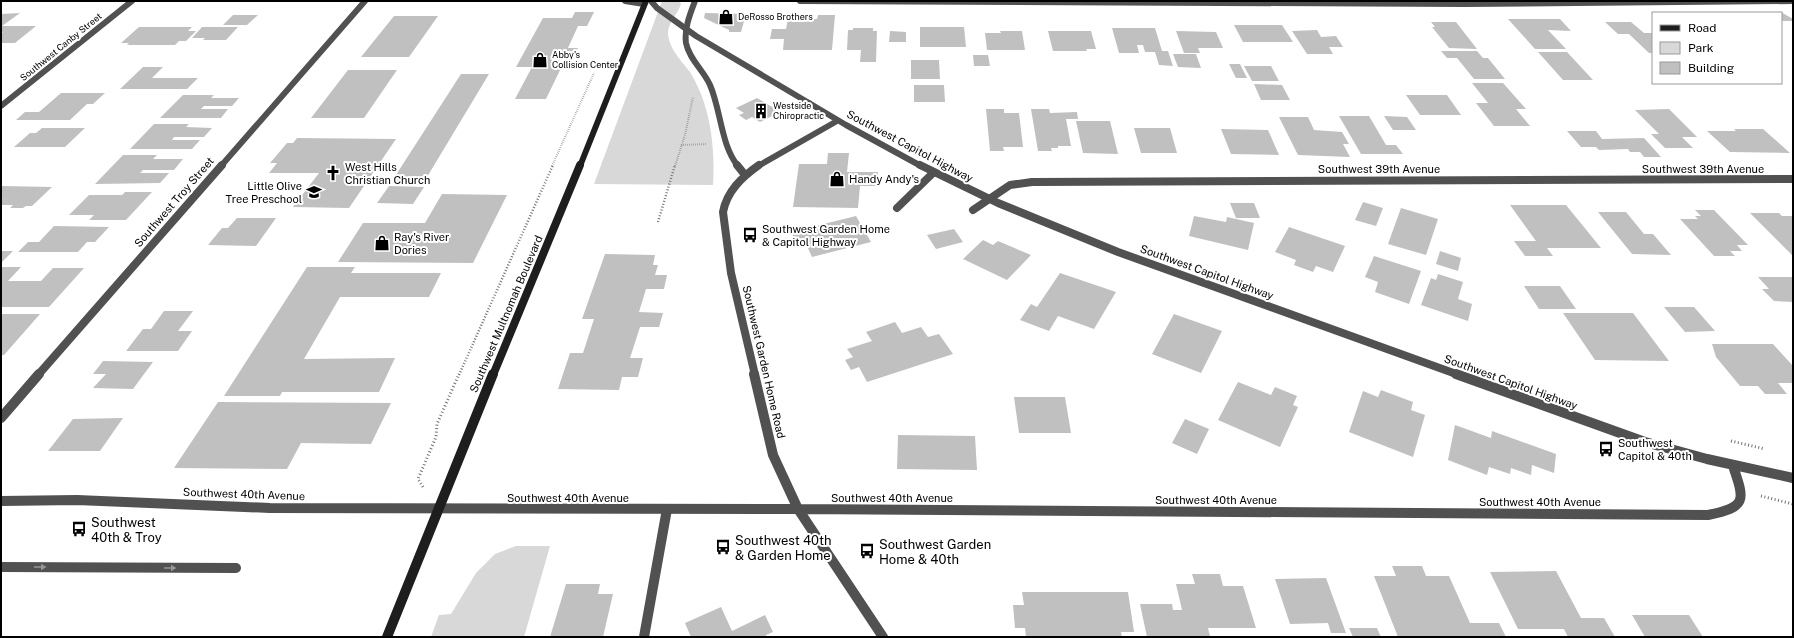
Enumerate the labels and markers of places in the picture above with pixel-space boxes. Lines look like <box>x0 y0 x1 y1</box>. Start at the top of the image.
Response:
shop icon: DeRosso Brothers <box>717 8 735 26</box>
place label: DeRosso Brothers <box>738 11 813 22</box>
place label: Abby's Collision Center <box>552 49 619 70</box>
shop icon: Abby's Collision Center <box>531 51 549 69</box>
place label: Westside Chiropractic <box>773 100 824 121</box>
building icon: Westside Chiropractic <box>752 102 770 120</box>
place label: West Hills Christian Church <box>345 161 430 186</box>
church icon: West Hills Christian Church <box>324 164 342 182</box>
shop icon: Handy Andy's <box>828 170 846 188</box>
place label: Handy Andy's <box>849 173 920 185</box>
place label: Little Olive Tree Preschool <box>226 180 302 205</box>
school or university icon: Little Olive Tree Preschool <box>305 183 323 201</box>
place label: Southwest Garden Home & Capitol Highway <box>762 223 890 248</box>
bus stop icon: Southwest Garden Home & Capitol Highway <box>741 226 759 244</box>
place label: Ray's River Dories <box>394 231 449 256</box>
shop icon: Ray's River Dories <box>373 234 391 252</box>
place label: Southwest Capitol & 40th <box>1618 437 1692 462</box>
bus stop icon: Southwest Capitol & 40th <box>1597 440 1615 458</box>
place label: Southwest 40th & Troy <box>91 515 162 545</box>
bus stop icon: Southwest 40th & Troy <box>70 520 88 538</box>
place label: Southwest 40th & Garden Home <box>735 533 832 563</box>
place label: Southwest Garden Home & 40th <box>879 537 991 567</box>
bus stop icon: Southwest 40th & Garden Home <box>714 538 732 556</box>
bus stop icon: Southwest Garden Home & 40th <box>858 542 876 560</box>

